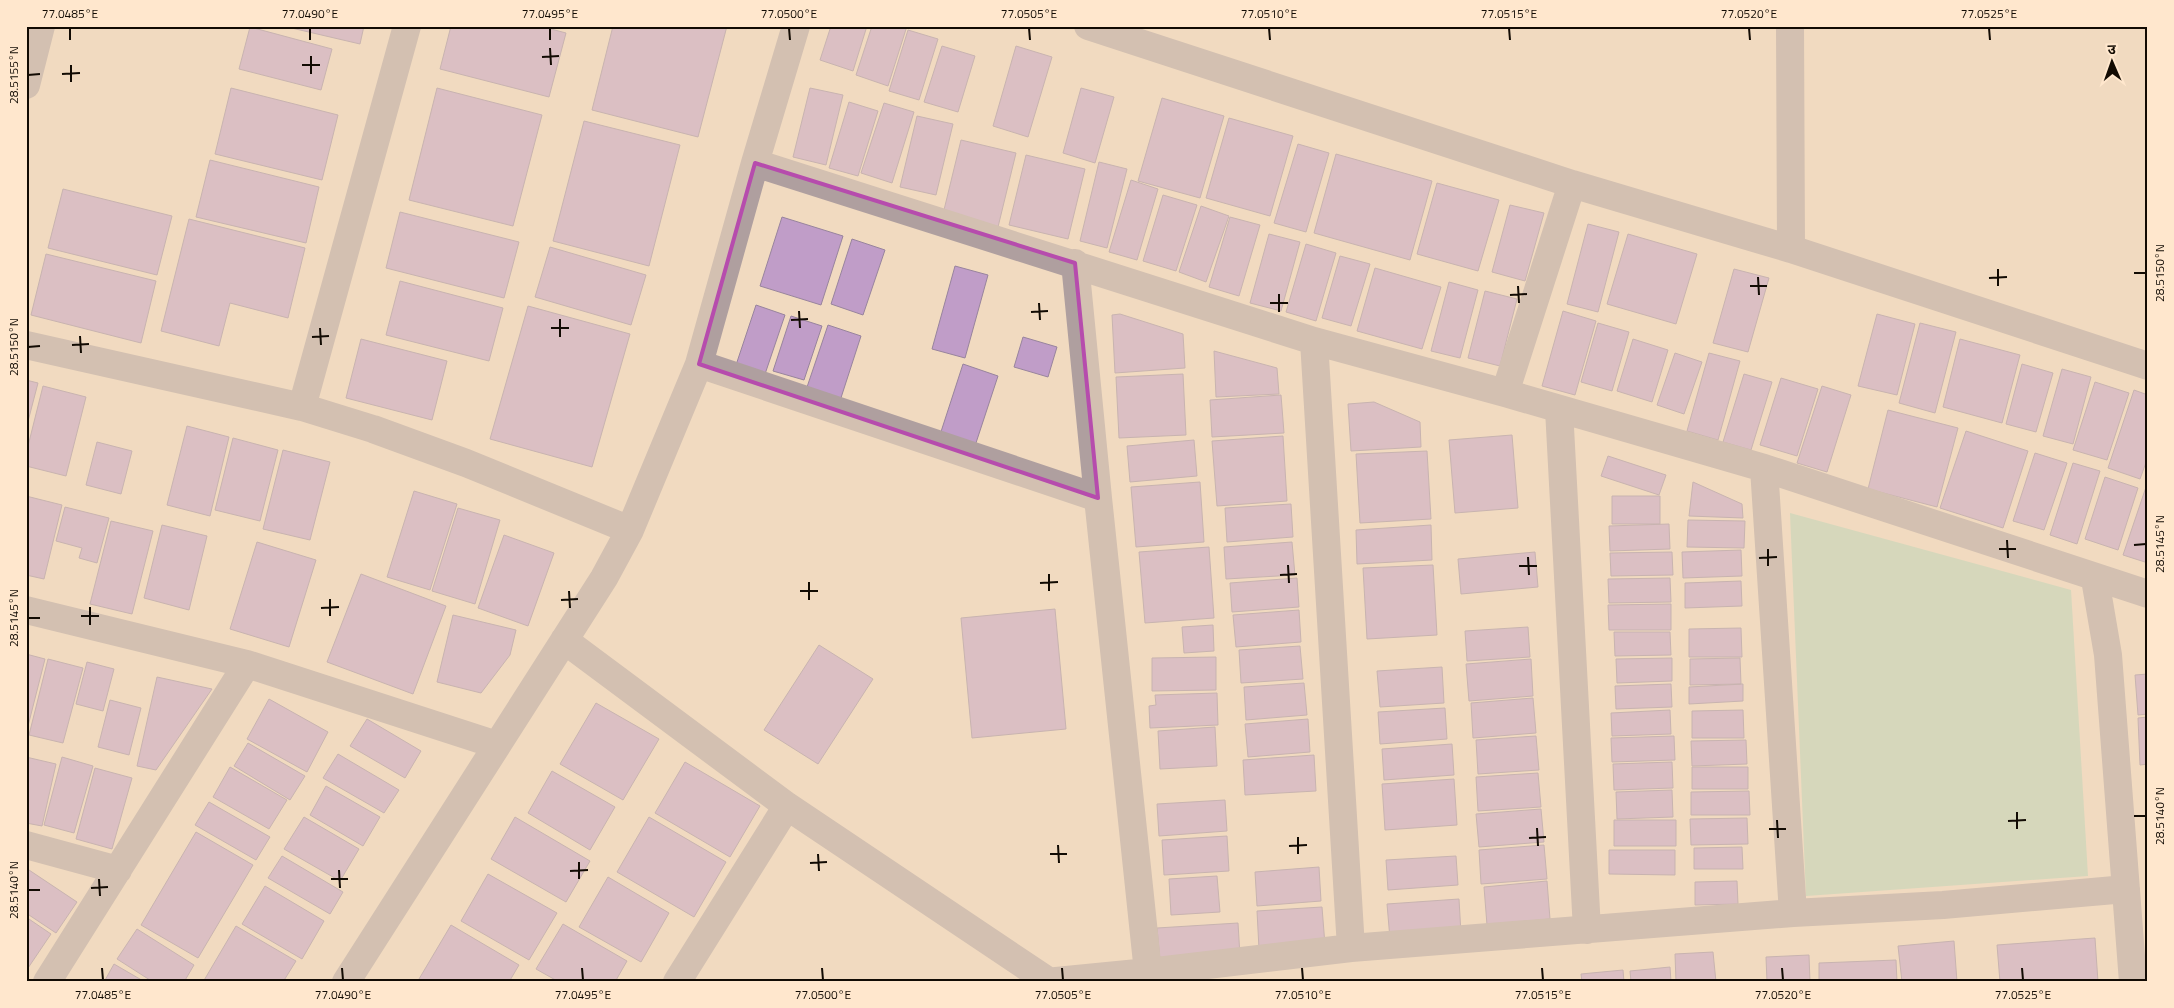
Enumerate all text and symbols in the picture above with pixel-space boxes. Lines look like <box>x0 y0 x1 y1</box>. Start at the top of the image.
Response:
text: 77.0485°E <box>42 4 98 23</box>
text: 77.0490°E <box>282 4 338 23</box>
text: 77.0495°E <box>522 4 578 23</box>
text: 77.0500°E <box>761 4 817 23</box>
text: 77.0505°E <box>1001 4 1057 23</box>
text: 77.0510°E <box>1241 4 1297 23</box>
text: 77.0515°E <box>1481 4 1537 23</box>
text: 77.0520°E <box>1721 4 1777 23</box>
text: 77.0525°E <box>1961 4 2017 23</box>
north arrow <box>2086 38 2136 88</box>
text: उ <box>2107 38 2117 59</box>
text: 28.5155°N <box>4 46 23 104</box>
text: 28.5150°N <box>2150 244 2169 302</box>
text: 28.5150°N <box>4 318 23 376</box>
text: 28.5145°N <box>2150 515 2169 573</box>
text: 28.5145°N <box>4 589 23 647</box>
text: 28.5140°N <box>2150 787 2169 845</box>
text: 28.5140°N <box>4 861 23 919</box>
text: 77.0485°E <box>75 985 131 1004</box>
text: 77.0490°E <box>315 985 371 1004</box>
text: 77.0495°E <box>555 985 611 1004</box>
text: 77.0500°E <box>795 985 851 1004</box>
text: 77.0505°E <box>1035 985 1091 1004</box>
text: 77.0510°E <box>1275 985 1331 1004</box>
text: 77.0515°E <box>1515 985 1571 1004</box>
text: 77.0520°E <box>1755 985 1811 1004</box>
text: 77.0525°E <box>1995 985 2051 1004</box>

